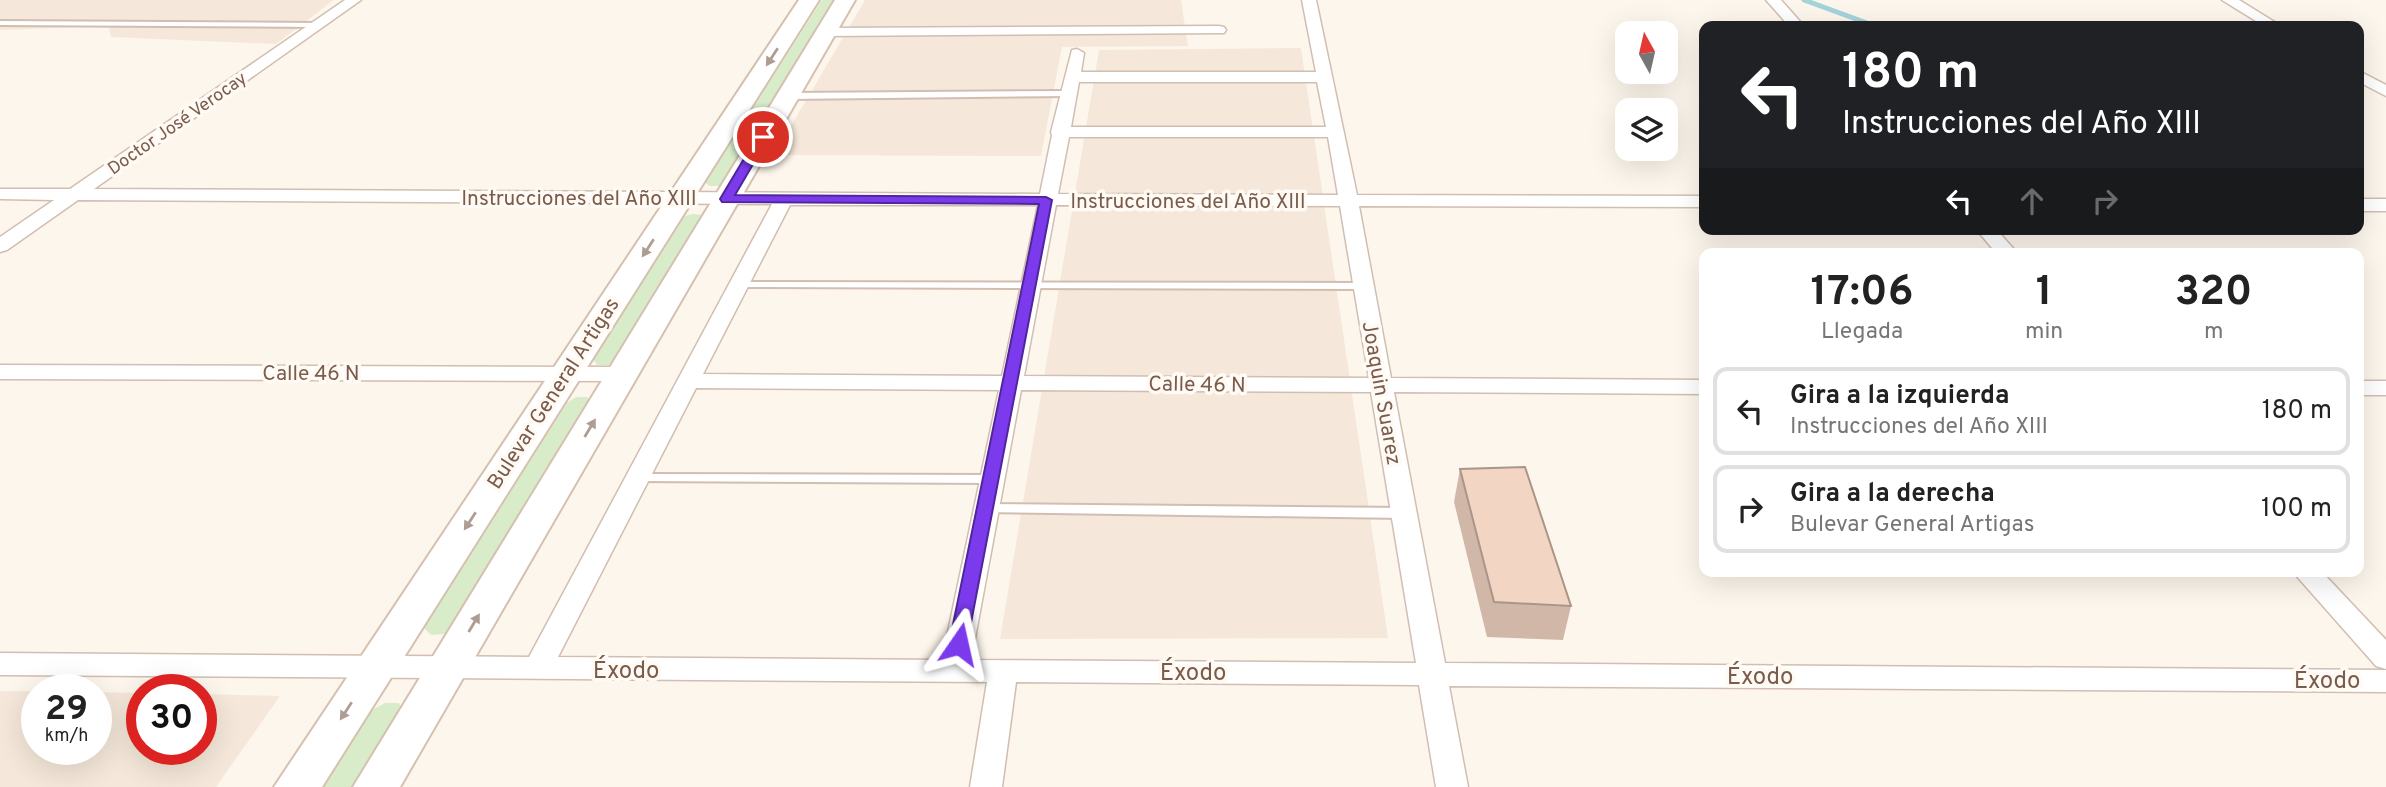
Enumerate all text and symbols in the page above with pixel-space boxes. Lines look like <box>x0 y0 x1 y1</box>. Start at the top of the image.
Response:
north arrow <box>1615 21 1678 84</box>
map controls <box>1615 21 1678 161</box>
text: 180 m <box>1842 44 1979 106</box>
one-way arrow <box>765 48 779 66</box>
icon: left <box>1727 49 1818 140</box>
street label: Doctor José Verocay <box>104 68 252 181</box>
button: layers <box>1615 98 1678 161</box>
text: Instrucciones del Año XIII <box>1842 105 2201 145</box>
pin <box>733 107 793 167</box>
icon: arrive <box>744 118 782 156</box>
icon: left <box>1940 182 1978 220</box>
icon: ahead <box>2013 182 2051 220</box>
icon: right <box>2086 182 2124 220</box>
street label: Instrucciones del Año XIII <box>461 186 697 213</box>
street label: Instrucciones del Año XIII <box>1070 189 1306 216</box>
one-way arrow <box>641 239 655 257</box>
text: 17:06 <box>1811 267 1913 320</box>
text: 1 <box>2036 267 2053 320</box>
text: 320 <box>2175 267 2252 320</box>
street label: Bulevar General Artigas <box>482 293 626 495</box>
text: Llegada <box>1821 318 1903 347</box>
text: min <box>2025 318 2063 347</box>
text: m <box>2204 318 2223 347</box>
street label: Joaquin Suarez <box>1355 319 1406 467</box>
street label: Calle 46 N <box>262 361 360 388</box>
street label: Calle 46 N <box>1148 371 1246 400</box>
text: Gira a la izquierda <box>1790 380 2009 413</box>
icon: left <box>1731 392 1769 430</box>
text: 180 m <box>2262 395 2332 428</box>
text: Instrucciones del Año XIII <box>1790 413 2048 442</box>
one-way arrow <box>584 418 597 437</box>
text: Gira a la derecha <box>1790 478 1995 511</box>
icon: right <box>1731 490 1769 528</box>
text: 100 m <box>2261 493 2332 526</box>
one-way arrow <box>464 511 477 530</box>
text: Bulevar General Artigas <box>1790 511 2034 540</box>
position arrow <box>922 607 996 681</box>
one-way arrow <box>468 614 480 633</box>
street label: Éxodo <box>593 655 659 687</box>
street label: Éxodo <box>1160 657 1226 689</box>
street label: Éxodo <box>1727 661 1793 693</box>
street label: Éxodo <box>2294 665 2360 697</box>
speed limit sign: 30 <box>126 674 217 765</box>
text: 29 <box>45 688 88 732</box>
one-way arrow <box>339 702 353 720</box>
text: km/h <box>45 725 88 748</box>

